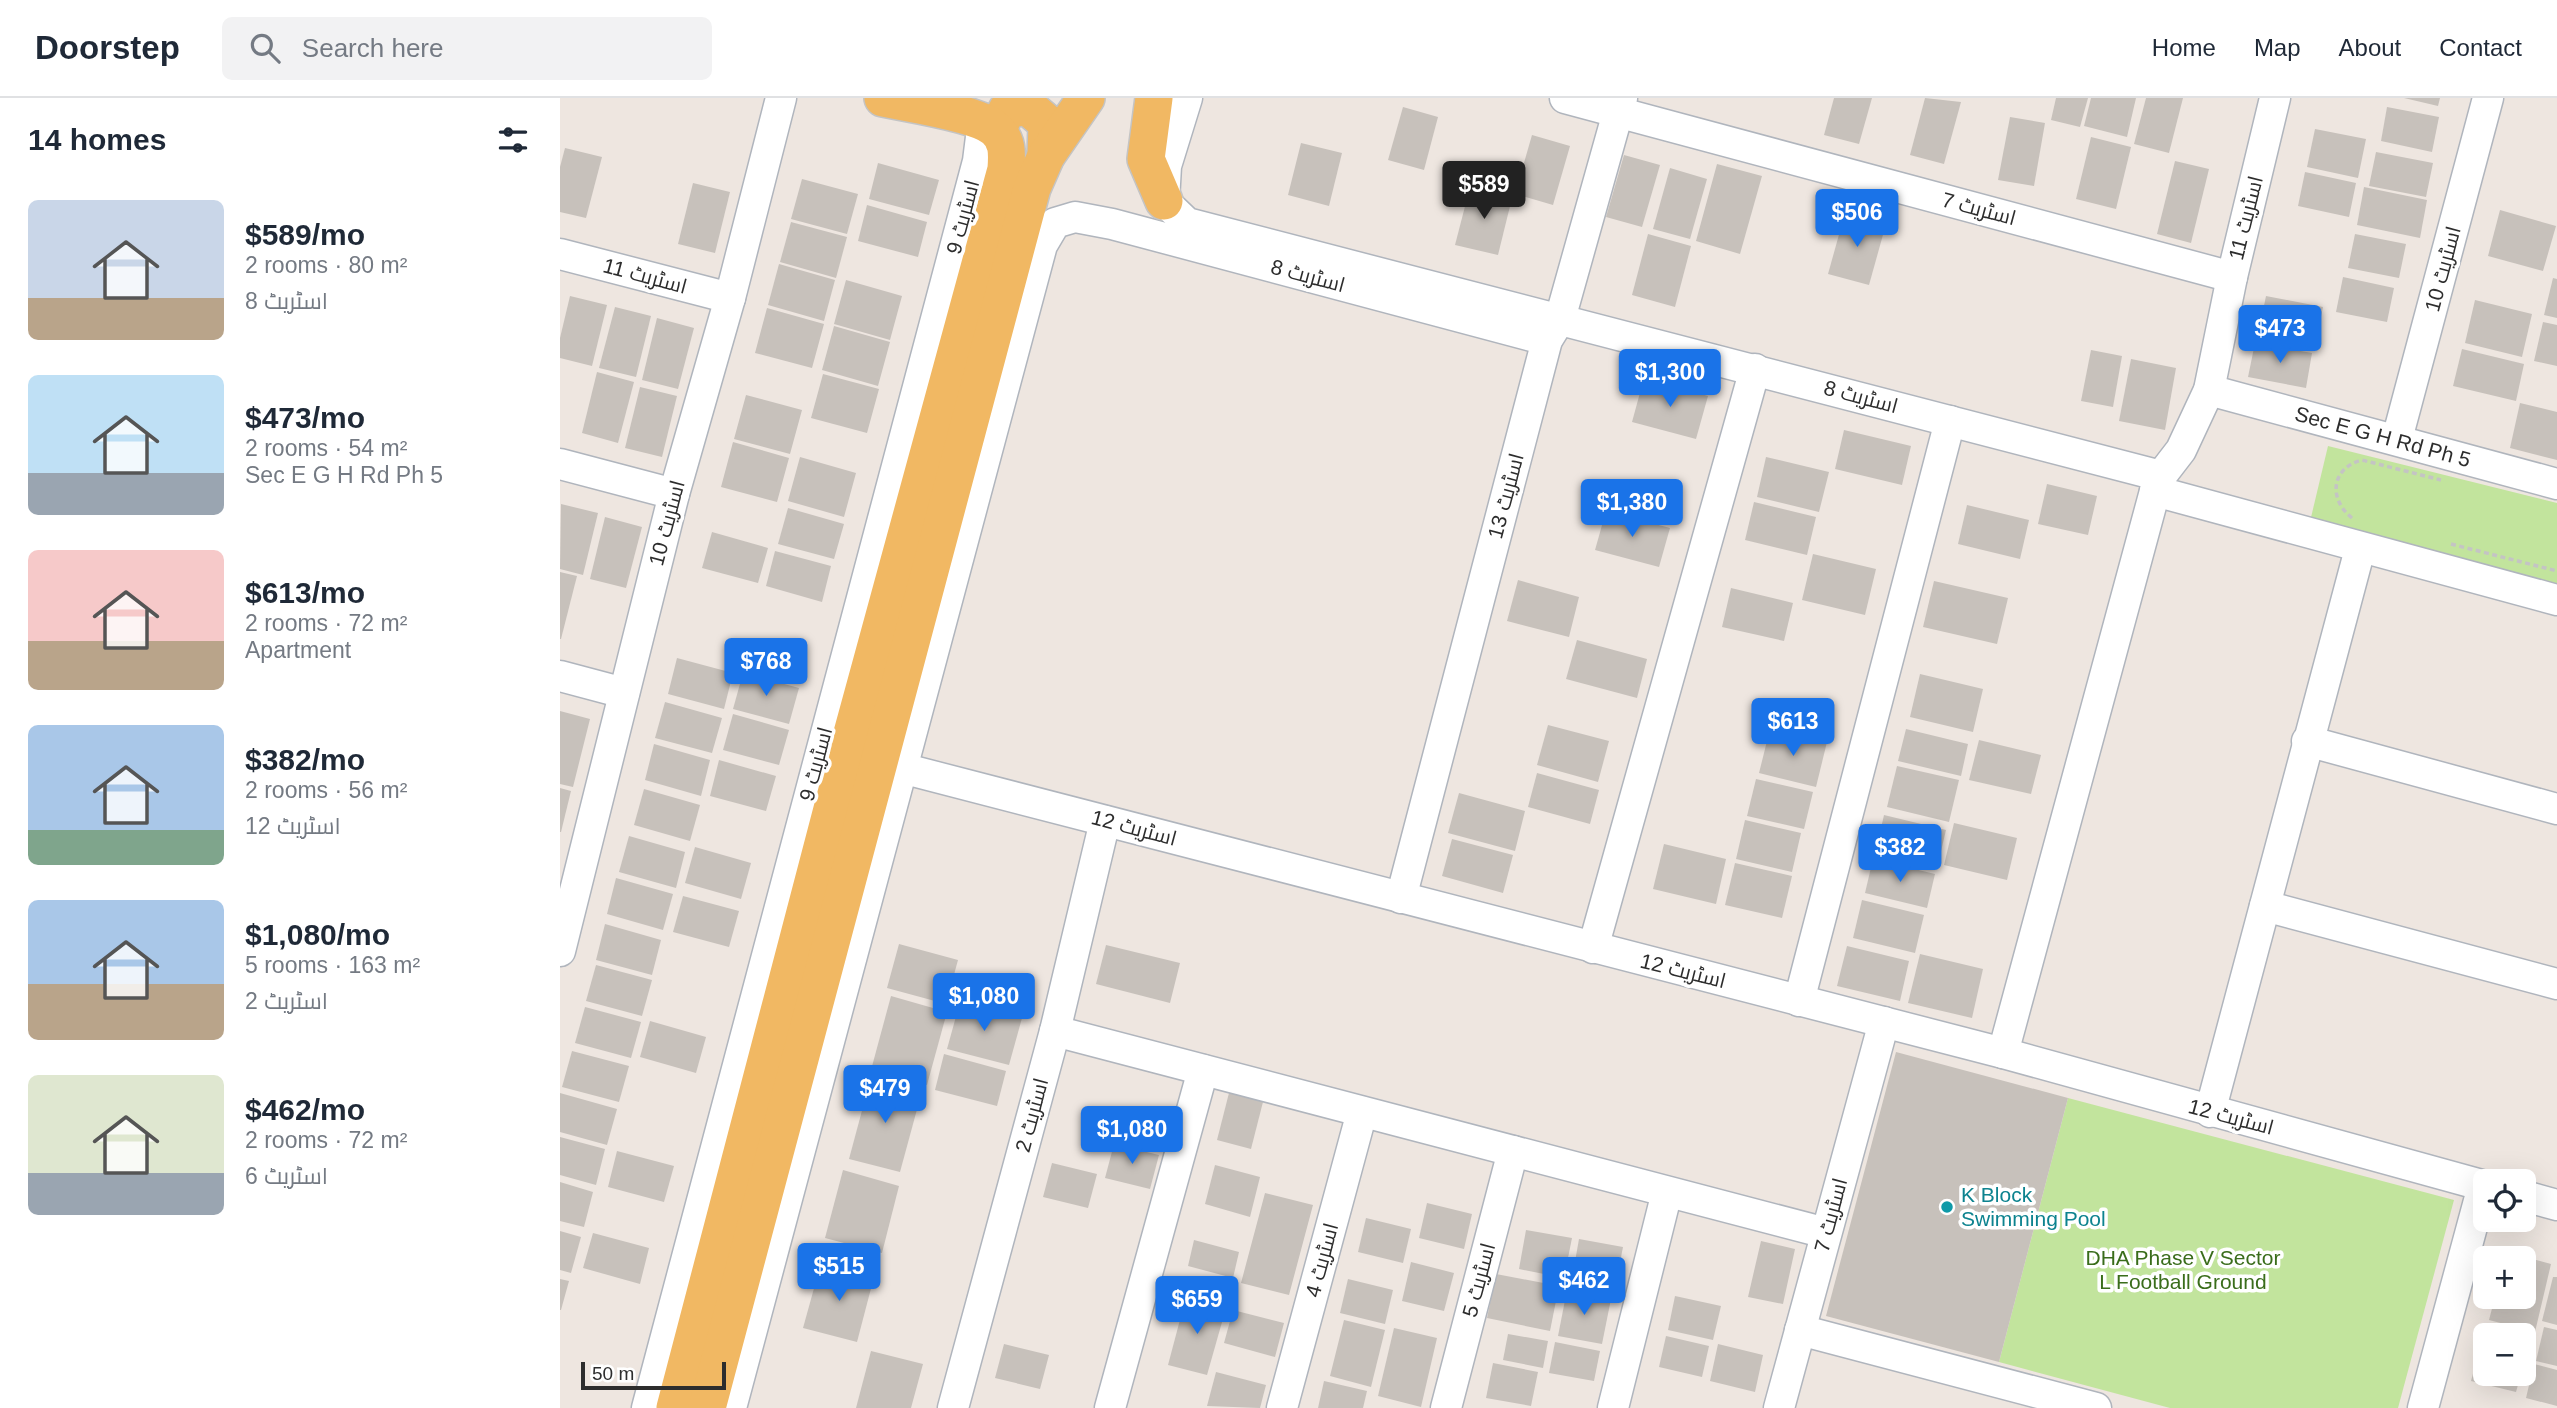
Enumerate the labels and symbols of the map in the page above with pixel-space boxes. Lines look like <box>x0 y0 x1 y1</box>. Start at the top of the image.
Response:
pin: $589 <box>1443 162 1525 221</box>
street label: اسٹریٹ 11 <box>2224 173 2268 263</box>
street label: اسٹریٹ 9 <box>942 177 984 257</box>
street label: اسٹریٹ 7 <box>1939 188 2019 230</box>
pin: $506 <box>1816 190 1898 249</box>
street label: اسٹریٹ 10 <box>2420 224 2466 314</box>
street label: اسٹریٹ 11 <box>600 253 690 299</box>
street label: اسٹریٹ 8 <box>1268 255 1348 297</box>
pin: $473 <box>2239 306 2321 365</box>
pin: $1,300 <box>1613 350 1727 409</box>
street label: اسٹریٹ 8 <box>1821 376 1901 418</box>
street label: Sec E G H Rd Ph 5 <box>2293 402 2473 471</box>
street label: اسٹریٹ 13 <box>1483 451 1529 541</box>
street label: اسٹریٹ 10 <box>644 478 690 568</box>
pin: $1,380 <box>1575 480 1689 539</box>
pin: $768 <box>725 638 807 698</box>
pin: $613 <box>1752 698 1834 758</box>
street label: اسٹریٹ 9 <box>795 724 837 804</box>
street label: اسٹریٹ 12 <box>1089 805 1179 851</box>
pin: $382 <box>1859 824 1941 884</box>
street label: اسٹریٹ 12 <box>1638 949 1728 993</box>
pin: $1,080 <box>927 974 1041 1033</box>
pin: $479 <box>844 1066 926 1125</box>
street label: اسٹریٹ 2 <box>1011 1075 1053 1155</box>
street label: اسٹریٹ 12 <box>2186 1094 2276 1140</box>
pin: $1,080 <box>1075 1107 1189 1166</box>
street label: اسٹریٹ 7 <box>1810 1175 1852 1255</box>
place label: K Block Swimming Pool <box>1961 1183 2106 1230</box>
marker: K Block Swimming Pool <box>1939 1199 1955 1215</box>
street label: اسٹریٹ 4 <box>1301 1220 1343 1300</box>
street label: اسٹریٹ 5 <box>1458 1240 1500 1320</box>
pin: $515 <box>798 1244 880 1303</box>
park label: DHA Phase V Sector L Football Ground <box>2086 1246 2280 1293</box>
pin: $462 <box>1543 1258 1625 1317</box>
pin: $659 <box>1156 1276 1238 1336</box>
scale bar <box>581 1359 726 1391</box>

